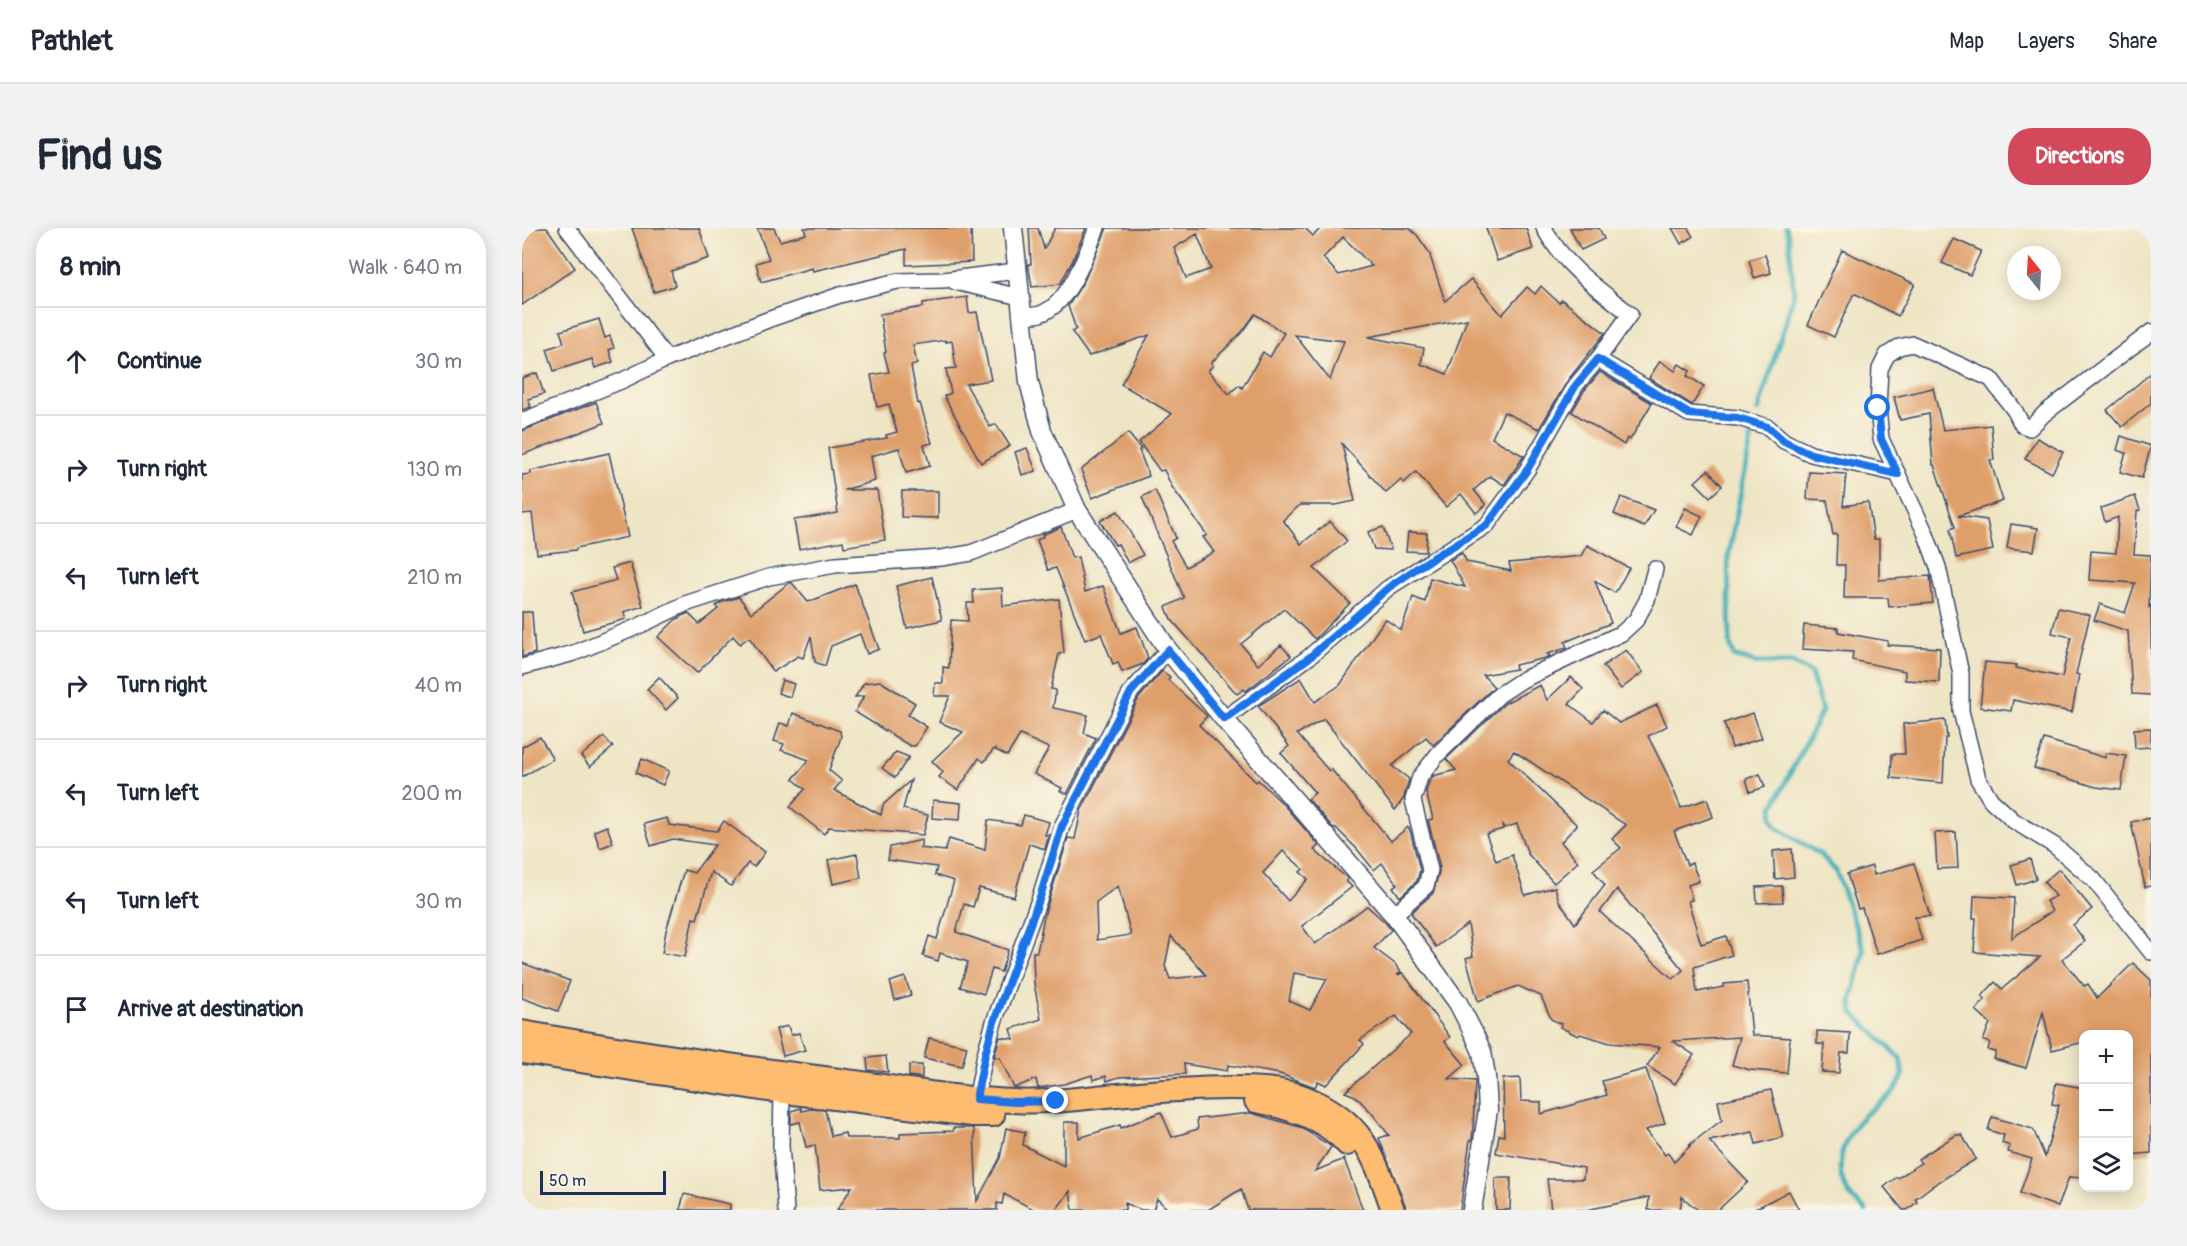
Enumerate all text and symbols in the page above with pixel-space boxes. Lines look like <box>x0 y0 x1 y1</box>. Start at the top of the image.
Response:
text: Pathlet <box>30 24 113 59</box>
text: Map <box>1949 28 1984 55</box>
text: Layers <box>2017 28 2075 55</box>
text: Share <box>2108 28 2157 55</box>
button: Directions <box>2008 128 2151 185</box>
text: Find us <box>36 130 162 182</box>
north arrow <box>2007 246 2061 300</box>
text: 8 min <box>60 251 121 283</box>
text: Walk · 640 m <box>348 255 462 280</box>
icon: ahead <box>60 345 93 378</box>
text: Continue <box>117 347 201 375</box>
text: 30 m <box>415 349 462 374</box>
route start <box>1864 394 1890 420</box>
icon: right <box>60 453 93 486</box>
text: Turn right <box>117 455 207 483</box>
text: 130 m <box>407 457 462 482</box>
icon: left <box>60 561 93 594</box>
text: Turn left <box>117 563 199 591</box>
text: 210 m <box>407 565 462 590</box>
icon: right <box>60 669 93 702</box>
text: Turn right <box>117 671 207 699</box>
text: 40 m <box>415 673 462 698</box>
icon: left <box>60 777 93 810</box>
text: Turn left <box>117 779 199 807</box>
text: 200 m <box>401 781 462 806</box>
icon: left <box>60 885 93 918</box>
text: Turn left <box>117 887 199 915</box>
text: 30 m <box>415 889 462 914</box>
icon: arrive <box>60 993 93 1026</box>
text: Arrive at destination <box>117 995 303 1023</box>
map controls <box>2079 1030 2133 1192</box>
button: + <box>2079 1030 2133 1084</box>
button: − <box>2079 1084 2133 1138</box>
route end <box>1042 1087 1068 1113</box>
button: layers <box>2079 1138 2133 1192</box>
scale bar <box>540 1168 666 1196</box>
text: 50 m <box>549 1171 586 1191</box>

